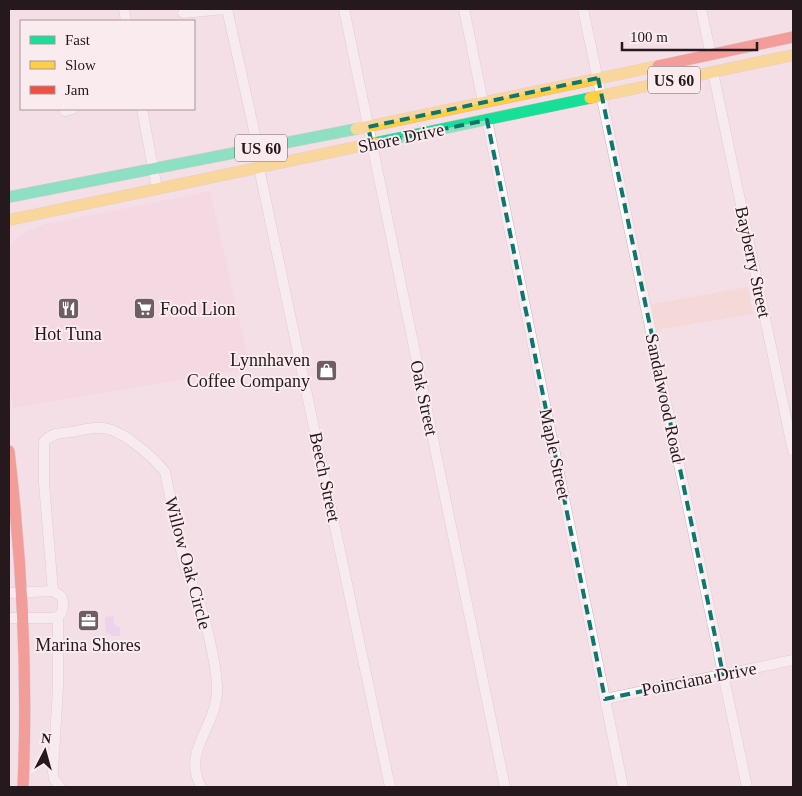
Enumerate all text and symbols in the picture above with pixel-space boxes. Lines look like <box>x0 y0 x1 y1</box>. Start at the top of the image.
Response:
legend <box>20 20 195 110</box>
scale bar <box>622 20 757 52</box>
text: 100 m <box>630 29 668 45</box>
text: Fast <box>65 32 91 48</box>
text: Slow <box>65 57 96 73</box>
road number: US 60 <box>648 66 700 94</box>
text: Jam <box>65 82 89 98</box>
street label: Shore Drive <box>356 119 446 157</box>
road number: US 60 <box>235 134 287 162</box>
street label: Bayberry Street <box>731 204 775 320</box>
restaurant icon: Hot Tuna <box>56 297 80 321</box>
supermarket icon: Food Lion <box>132 297 156 321</box>
place label: Food Lion <box>160 299 236 319</box>
place label: Hot Tuna <box>34 324 102 344</box>
street label: Sandalwood Road <box>642 332 688 464</box>
place label: Lynnhaven Coffee Company <box>187 350 310 391</box>
shop icon: Lynnhaven Coffee Company <box>314 358 338 382</box>
street label: Oak Street <box>406 359 442 437</box>
street label: Maple Street <box>536 407 574 501</box>
street label: Beech Street <box>306 430 344 524</box>
street label: Willow Oak Circle <box>161 495 215 631</box>
office icon: Marina Shores <box>76 608 100 632</box>
place label: Marina Shores <box>35 635 141 655</box>
street label: Poinciana Drive <box>640 658 758 700</box>
north arrow <box>20 726 70 776</box>
text: N <box>40 731 52 747</box>

